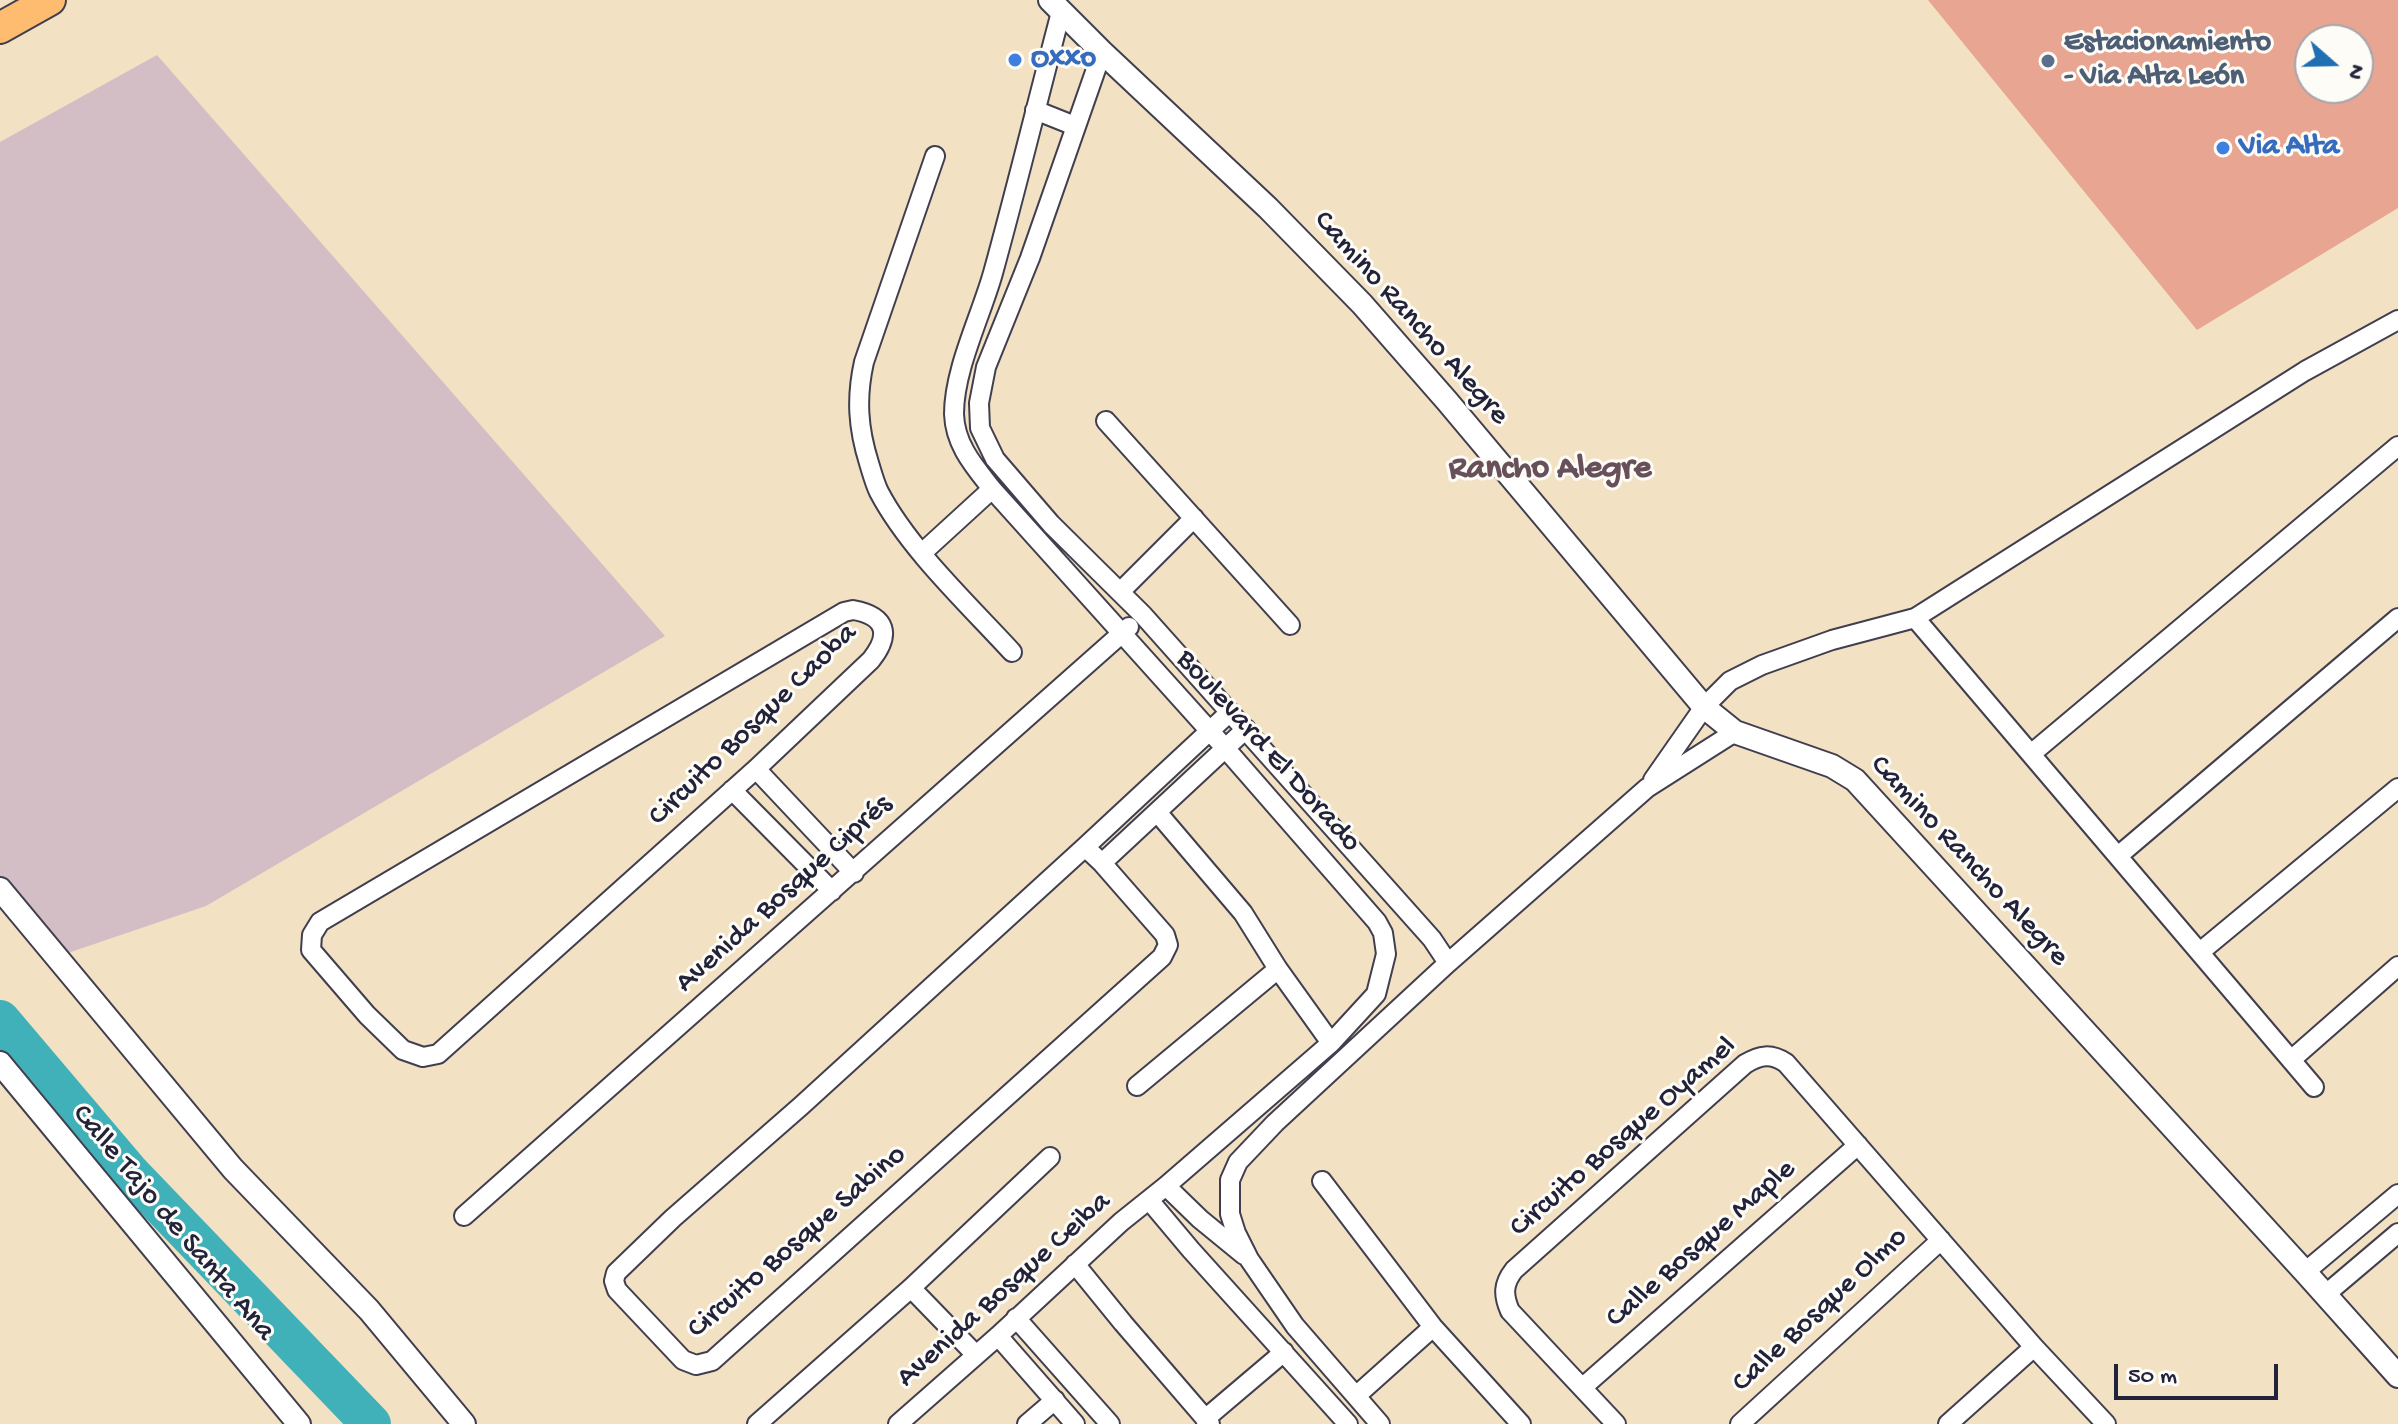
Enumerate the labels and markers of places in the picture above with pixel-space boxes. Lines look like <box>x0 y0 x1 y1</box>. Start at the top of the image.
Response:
place label: Estacionamiento - Via Alta León <box>2064 26 2271 96</box>
place label: Oxxo <box>1031 42 1096 78</box>
marker: Oxxo <box>1006 51 1024 69</box>
marker: Estacionamiento - Via Alta León <box>2039 52 2057 70</box>
place label: Via Alta <box>2239 130 2339 166</box>
marker: Via Alta <box>2214 139 2232 157</box>

